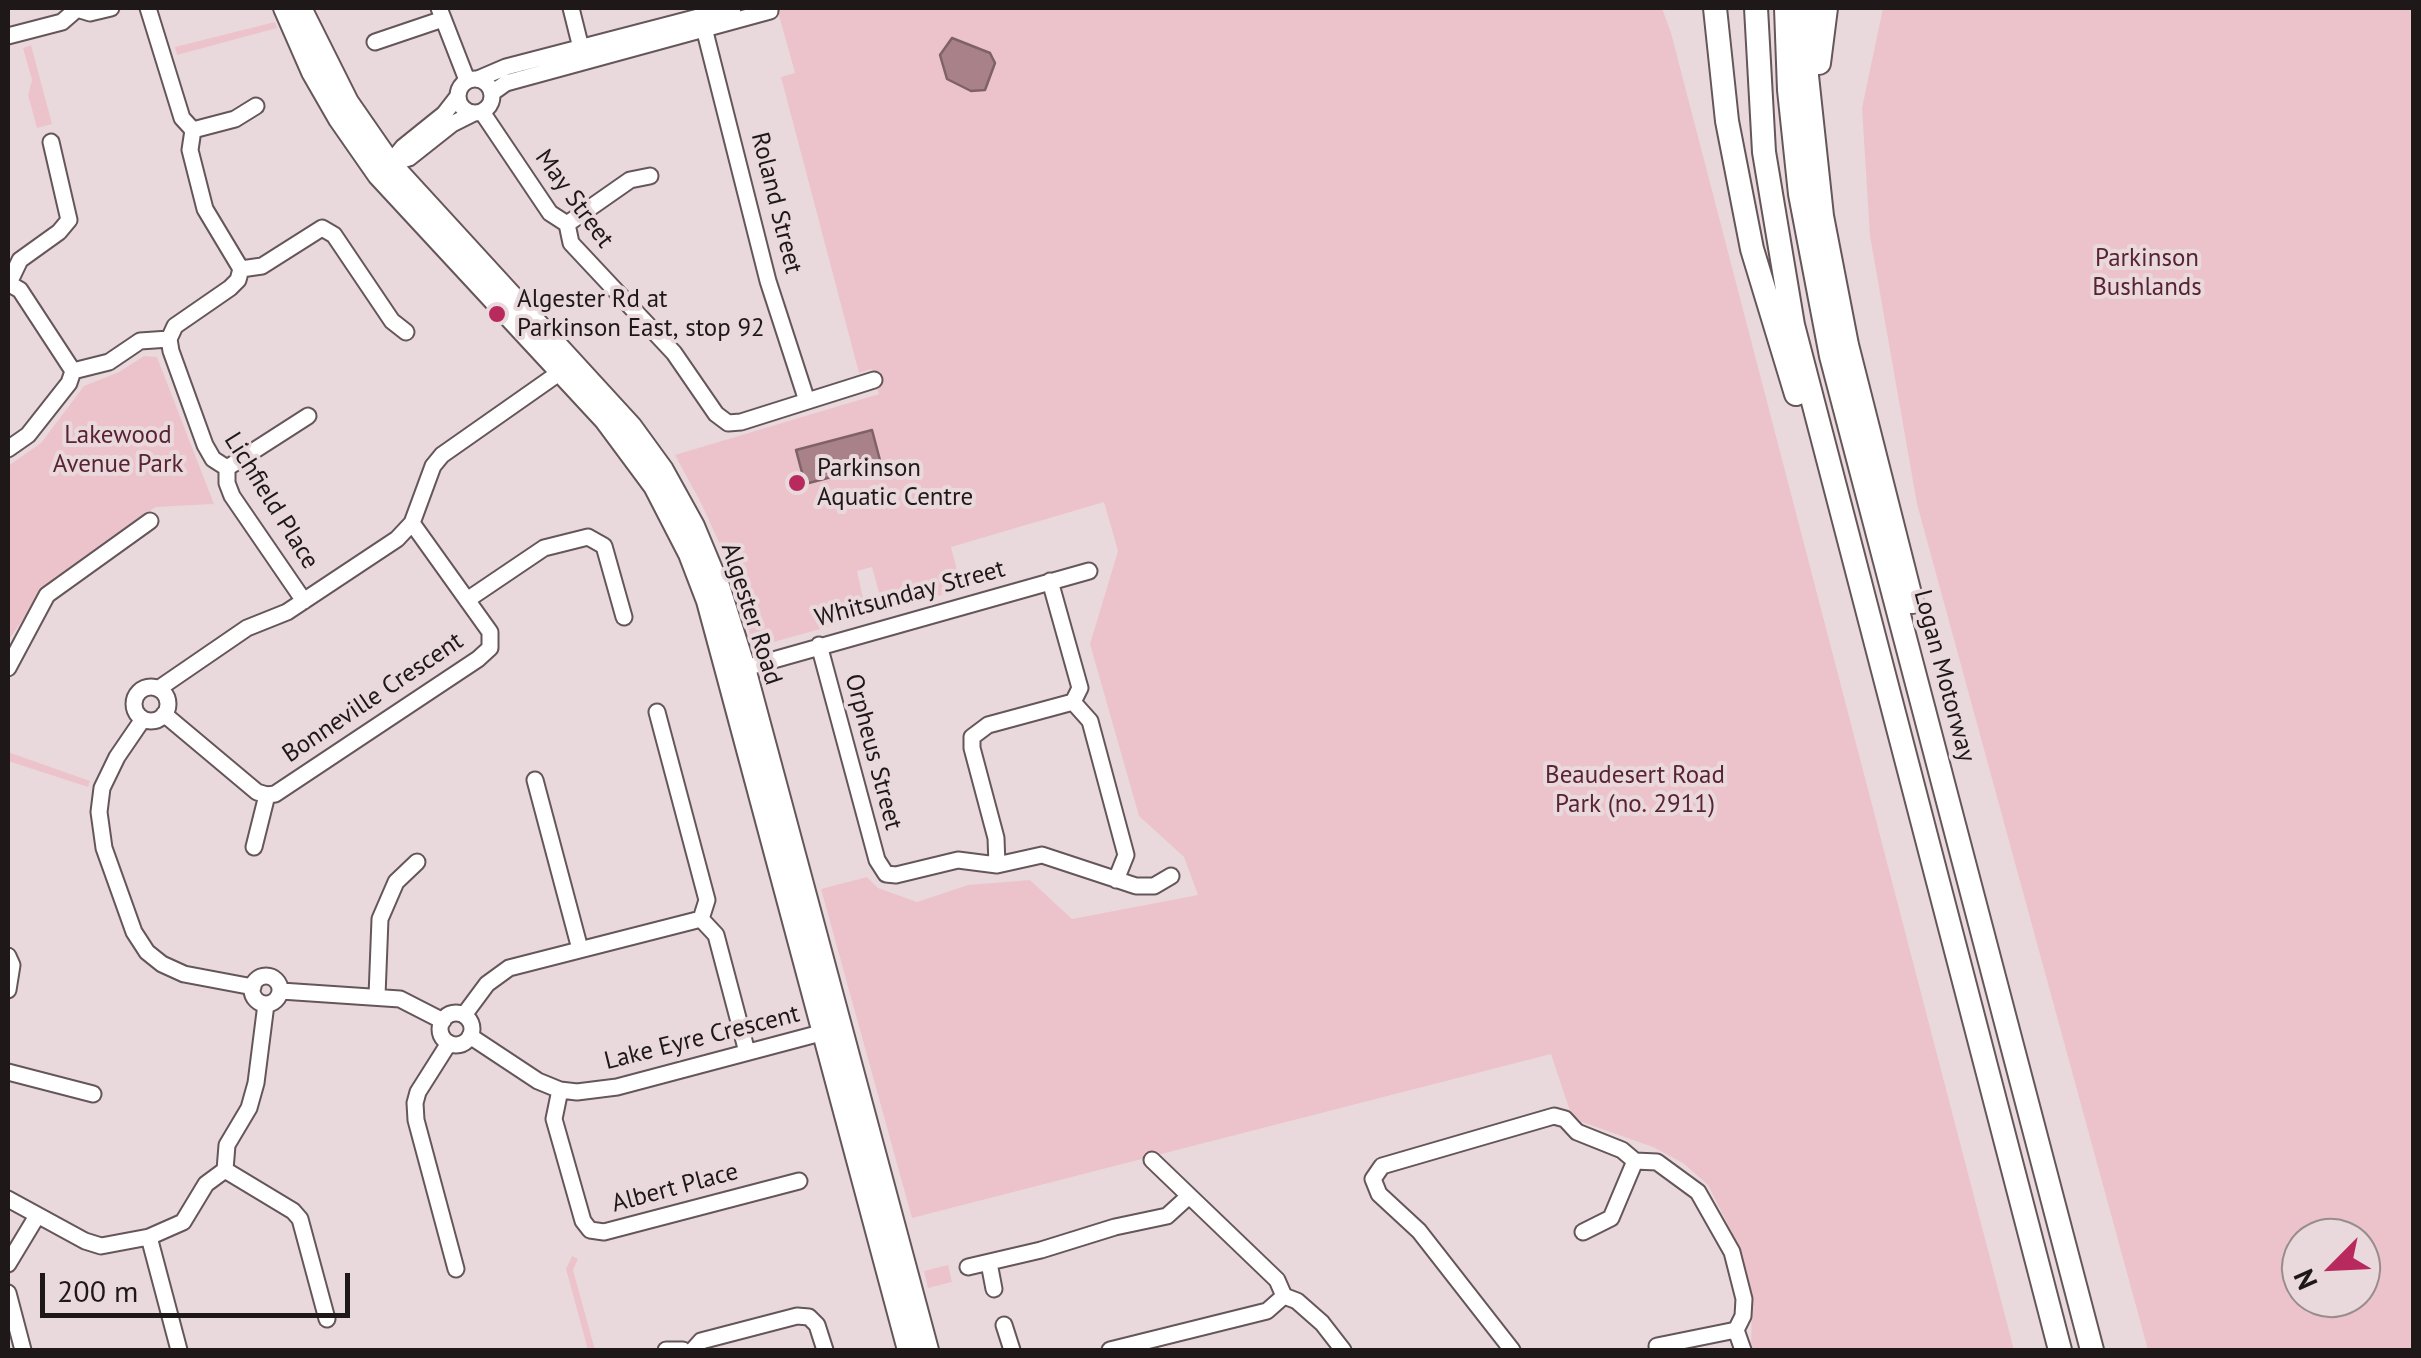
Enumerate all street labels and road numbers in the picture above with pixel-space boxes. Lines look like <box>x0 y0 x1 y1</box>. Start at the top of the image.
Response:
street label: Roland Street <box>744 129 808 277</box>
street label: May Street <box>528 144 620 254</box>
street label: Lichfield Place <box>217 427 325 575</box>
street label: Algester Road <box>714 539 788 689</box>
street label: Whitsunday Street <box>812 554 1008 634</box>
street label: Logan Motorway <box>1907 587 1981 765</box>
street label: Bonneville Crescent <box>277 626 469 770</box>
street label: Orpheus Street <box>838 671 908 833</box>
street label: Lake Eyre Crescent <box>601 999 803 1077</box>
street label: Albert Place <box>609 1157 741 1219</box>

